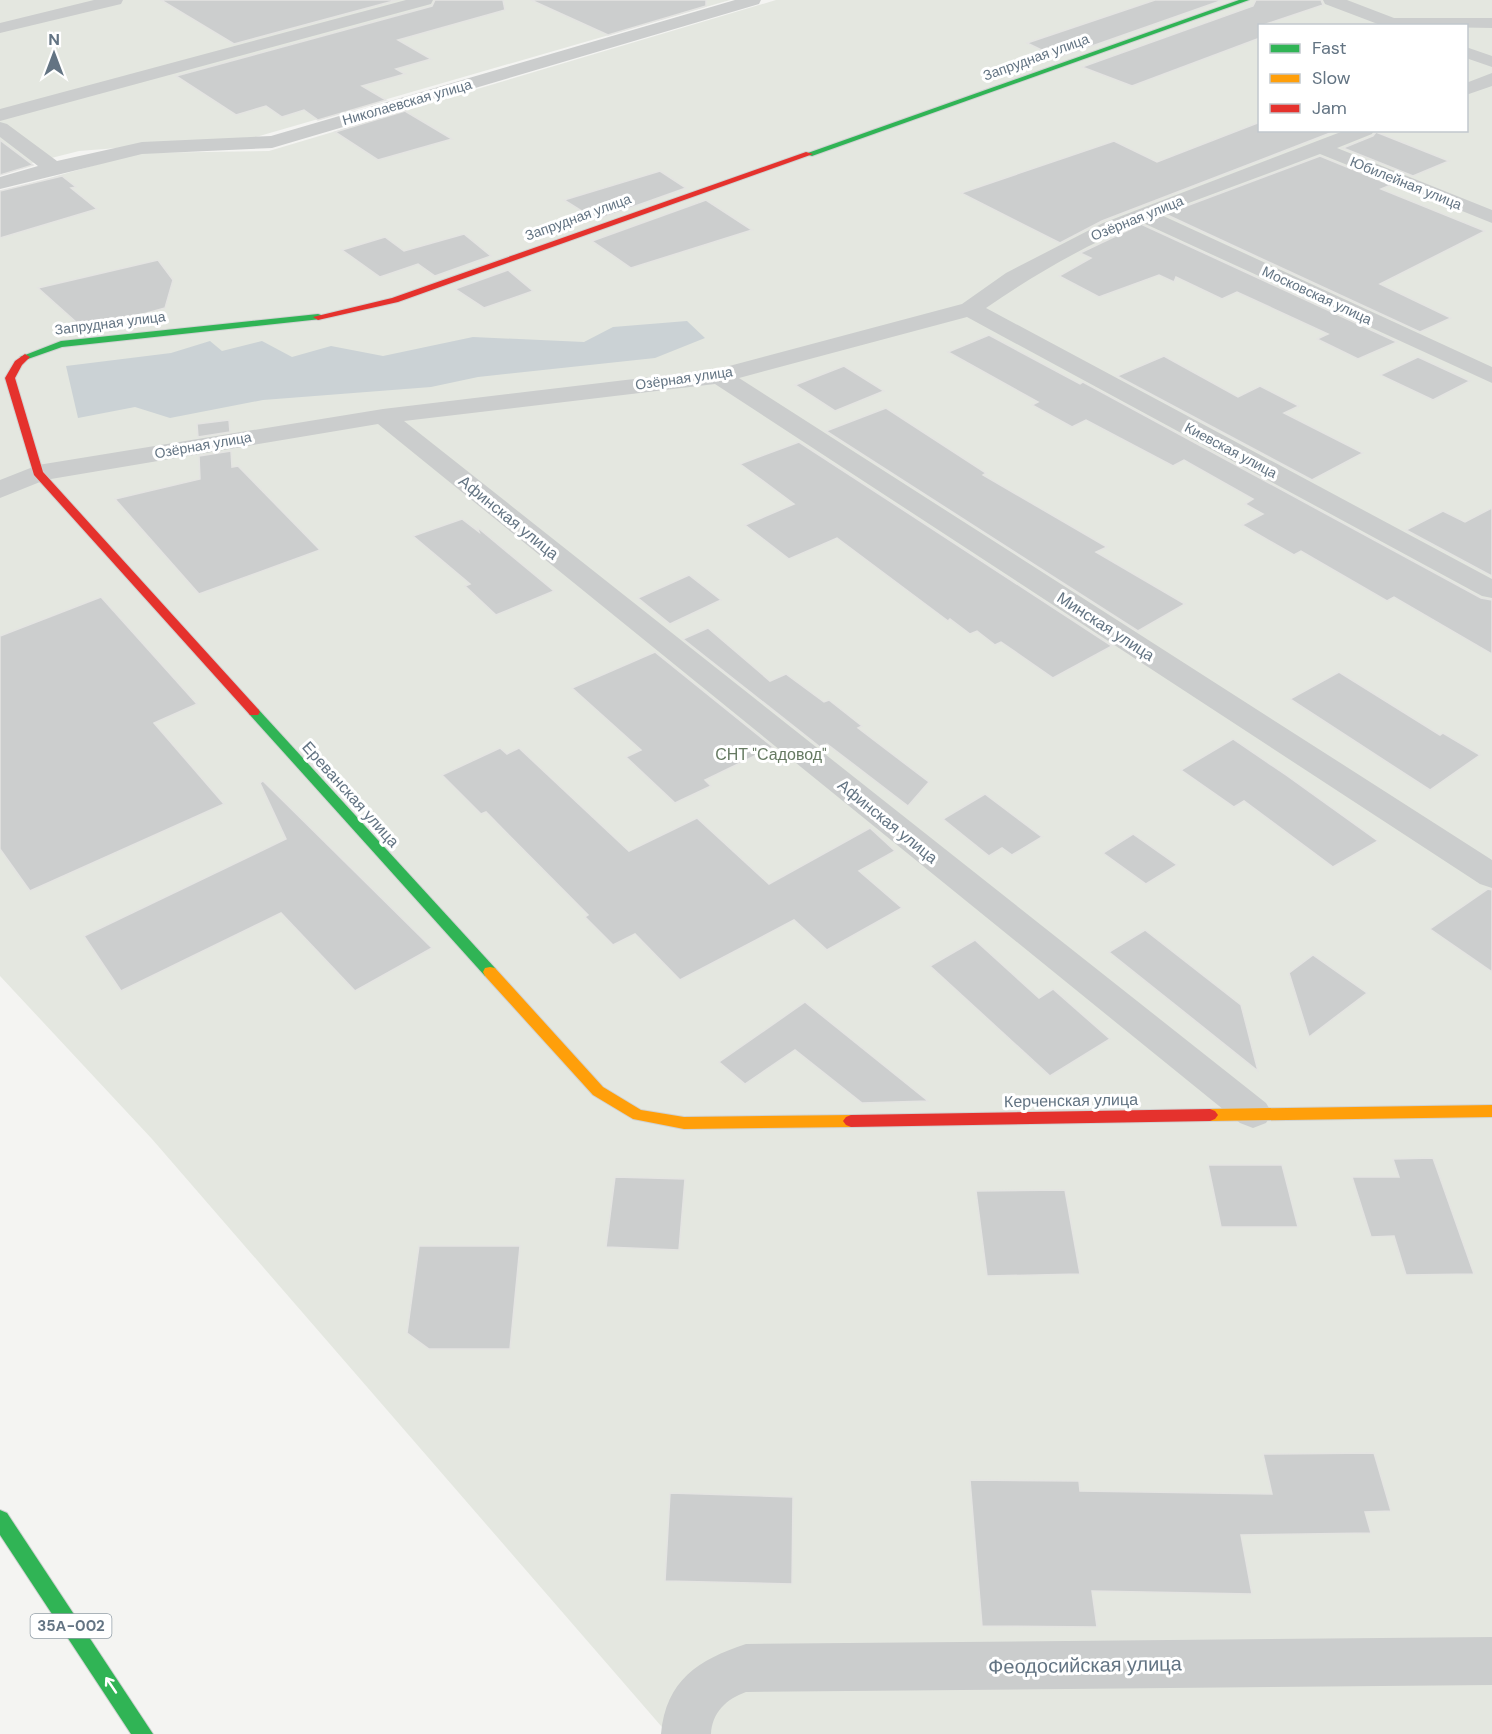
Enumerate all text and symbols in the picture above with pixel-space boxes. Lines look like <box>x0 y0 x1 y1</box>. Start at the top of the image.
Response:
north arrow <box>24 24 84 84</box>
legend <box>1258 24 1468 132</box>
text: N <box>48 29 60 50</box>
street label: Запрудная улица <box>981 29 1092 85</box>
text: Fast <box>1312 36 1347 60</box>
text: Slow <box>1312 66 1351 90</box>
street label: Николаевская улица <box>340 75 474 129</box>
text: Jam <box>1312 96 1347 120</box>
street label: Юбилейная улица <box>1347 152 1465 214</box>
street label: Запрудная улица <box>523 189 634 245</box>
street label: Озёрная улица <box>1088 191 1186 245</box>
street label: Московская улица <box>1259 262 1375 328</box>
street label: Запрудная улица <box>54 307 167 339</box>
street label: Озёрная улица <box>634 362 734 394</box>
street label: Киевская улица <box>1182 418 1280 482</box>
street label: Озёрная улица <box>153 428 253 462</box>
street label: Афинская улица <box>454 471 563 564</box>
street label: Минская улица <box>1053 587 1159 666</box>
street label: Ереванская улица <box>297 737 404 852</box>
park label: СНТ "Садовод" <box>715 744 827 765</box>
street label: Афинская улица <box>833 775 942 868</box>
street label: Керченская улица <box>1004 1089 1138 1112</box>
road number: 35А-002 <box>31 1614 112 1638</box>
street label: Феодосийская улица <box>988 1650 1183 1680</box>
one-way arrow <box>104 1677 117 1694</box>

